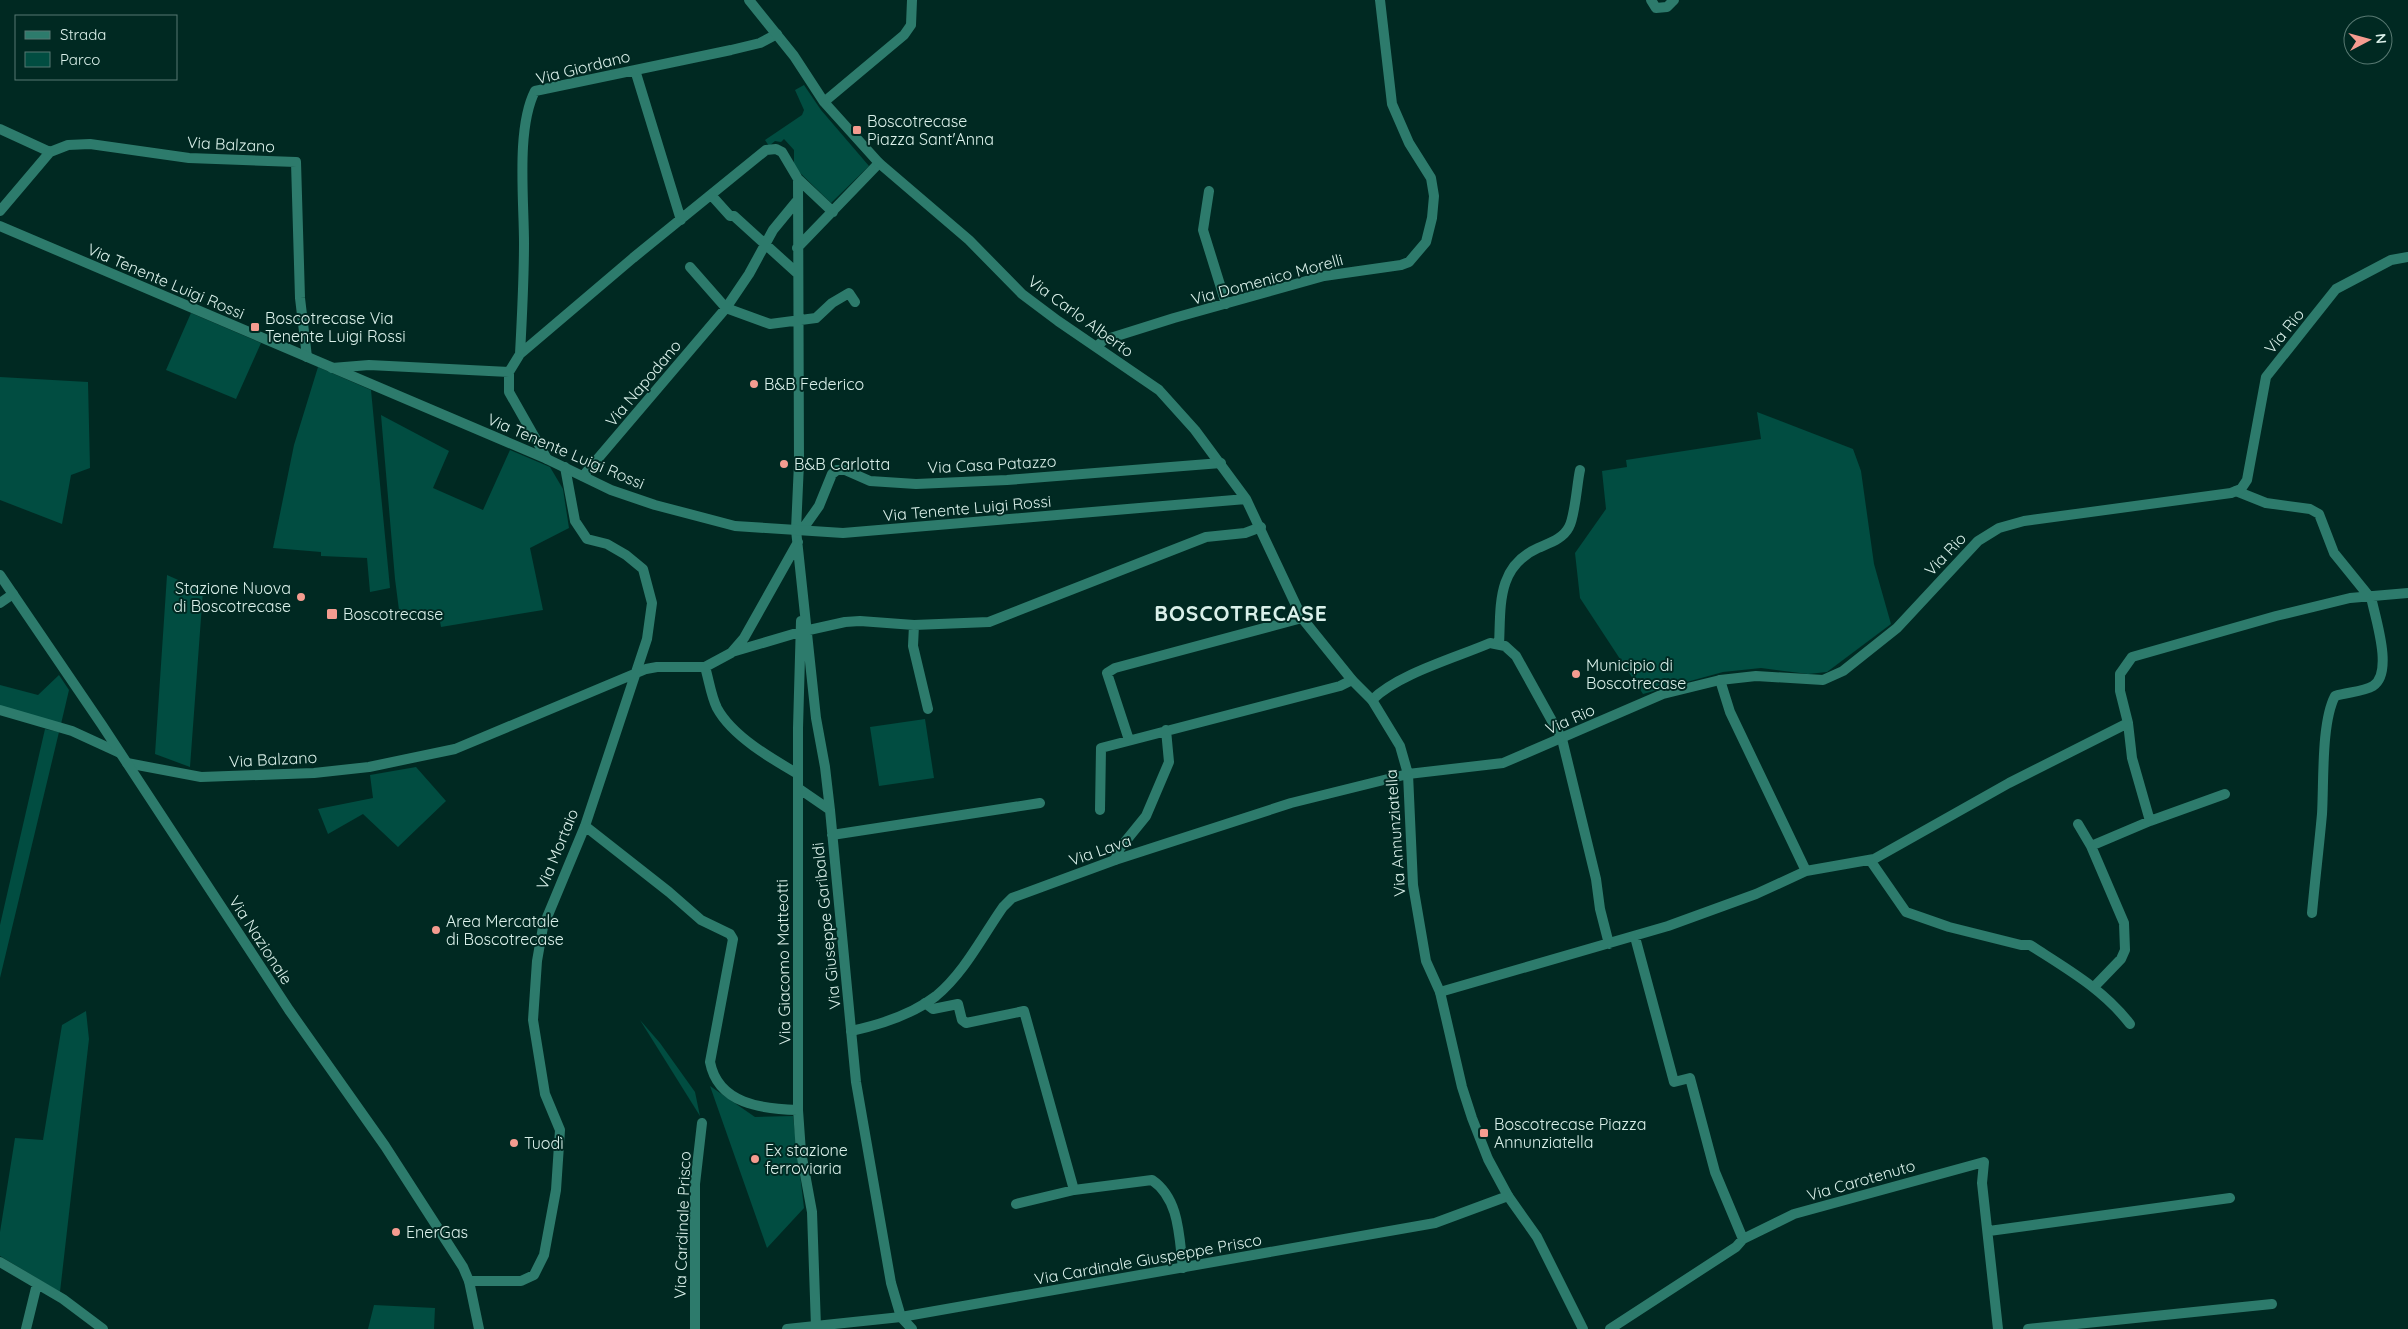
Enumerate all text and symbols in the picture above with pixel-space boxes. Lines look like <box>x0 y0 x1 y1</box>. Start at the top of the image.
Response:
legend <box>15 15 178 80</box>
north arrow <box>2343 15 2393 65</box>
text: Strada <box>60 25 106 44</box>
text: N <box>2371 33 2390 45</box>
street label: Via Giordano <box>534 46 632 88</box>
text: Parco <box>60 50 100 69</box>
place label: Boscotrecase Piazza Sant'Anna <box>867 111 994 149</box>
marker: Boscotrecase Piazza Sant'Anna <box>851 124 863 136</box>
street label: Via Balzano <box>186 132 276 156</box>
street label: Via Tenente Luigi Rossi <box>84 239 248 323</box>
street label: Via Domenico Morelli <box>1189 249 1345 309</box>
street label: Via Carlo Alberto <box>1024 271 1138 361</box>
street label: Via Rio <box>2260 305 2308 357</box>
place label: Boscotrecase Via Tenente Luigi Rossi <box>265 308 406 346</box>
marker: Boscotrecase Via Tenente Luigi Rossi <box>249 321 261 333</box>
street label: Via Napodano <box>601 336 685 430</box>
place label: B&B Federico <box>764 374 864 394</box>
marker: B&B Federico <box>748 378 760 390</box>
street label: Via Tenente Luigi Rossi <box>484 409 648 493</box>
street label: Via Casa Patazzo <box>927 451 1057 477</box>
place label: B&B Carlotta <box>794 454 890 474</box>
marker: B&B Carlotta <box>778 458 790 470</box>
street label: Via Tenente Luigi Rossi <box>882 491 1052 525</box>
street label: Via Rio <box>1920 528 1970 580</box>
place label: Stazione Nuova di Boscotrecase <box>173 578 291 616</box>
marker: Stazione Nuova di Boscotrecase <box>295 591 307 603</box>
district label: BOSCOTRECASE <box>1154 600 1328 626</box>
place label: Boscotrecase <box>343 604 443 624</box>
marker: Boscotrecase <box>325 607 339 621</box>
place label: Municipio di Boscotrecase <box>1586 655 1686 693</box>
marker: Municipio di Boscotrecase <box>1570 668 1582 680</box>
street label: Via Rio <box>1542 699 1598 739</box>
street label: Via Balzano <box>228 747 318 771</box>
street label: Via Annunziatella <box>1381 769 1409 897</box>
street label: Via Mortaio <box>532 806 582 892</box>
street label: Via Lava <box>1066 830 1134 870</box>
street label: Via Giuseppe Garibaldi <box>807 842 845 1010</box>
street label: Via Giacomo Matteotti <box>772 879 794 1045</box>
street label: Via Nazionale <box>225 892 297 988</box>
place label: Area Mercatale di Boscotrecase <box>446 911 564 949</box>
marker: Area Mercatale di Boscotrecase <box>430 924 442 936</box>
place label: Boscotrecase Piazza Annunziatella <box>1494 1114 1646 1152</box>
marker: Boscotrecase Piazza Annunziatella <box>1478 1127 1490 1139</box>
place label: Tuodì <box>524 1133 564 1153</box>
marker: Tuodì <box>508 1137 520 1149</box>
place label: Ex stazione ferroviaria <box>765 1140 848 1178</box>
street label: Via Cardinale Prisco <box>669 1151 695 1299</box>
marker: Ex stazione ferroviaria <box>749 1153 761 1165</box>
street label: Via Carotenuto <box>1805 1155 1917 1205</box>
place label: EnerGas <box>406 1222 468 1242</box>
marker: EnerGas <box>390 1226 402 1238</box>
street label: Via Cardinale Giuspeppe Prisco <box>1033 1229 1263 1289</box>

